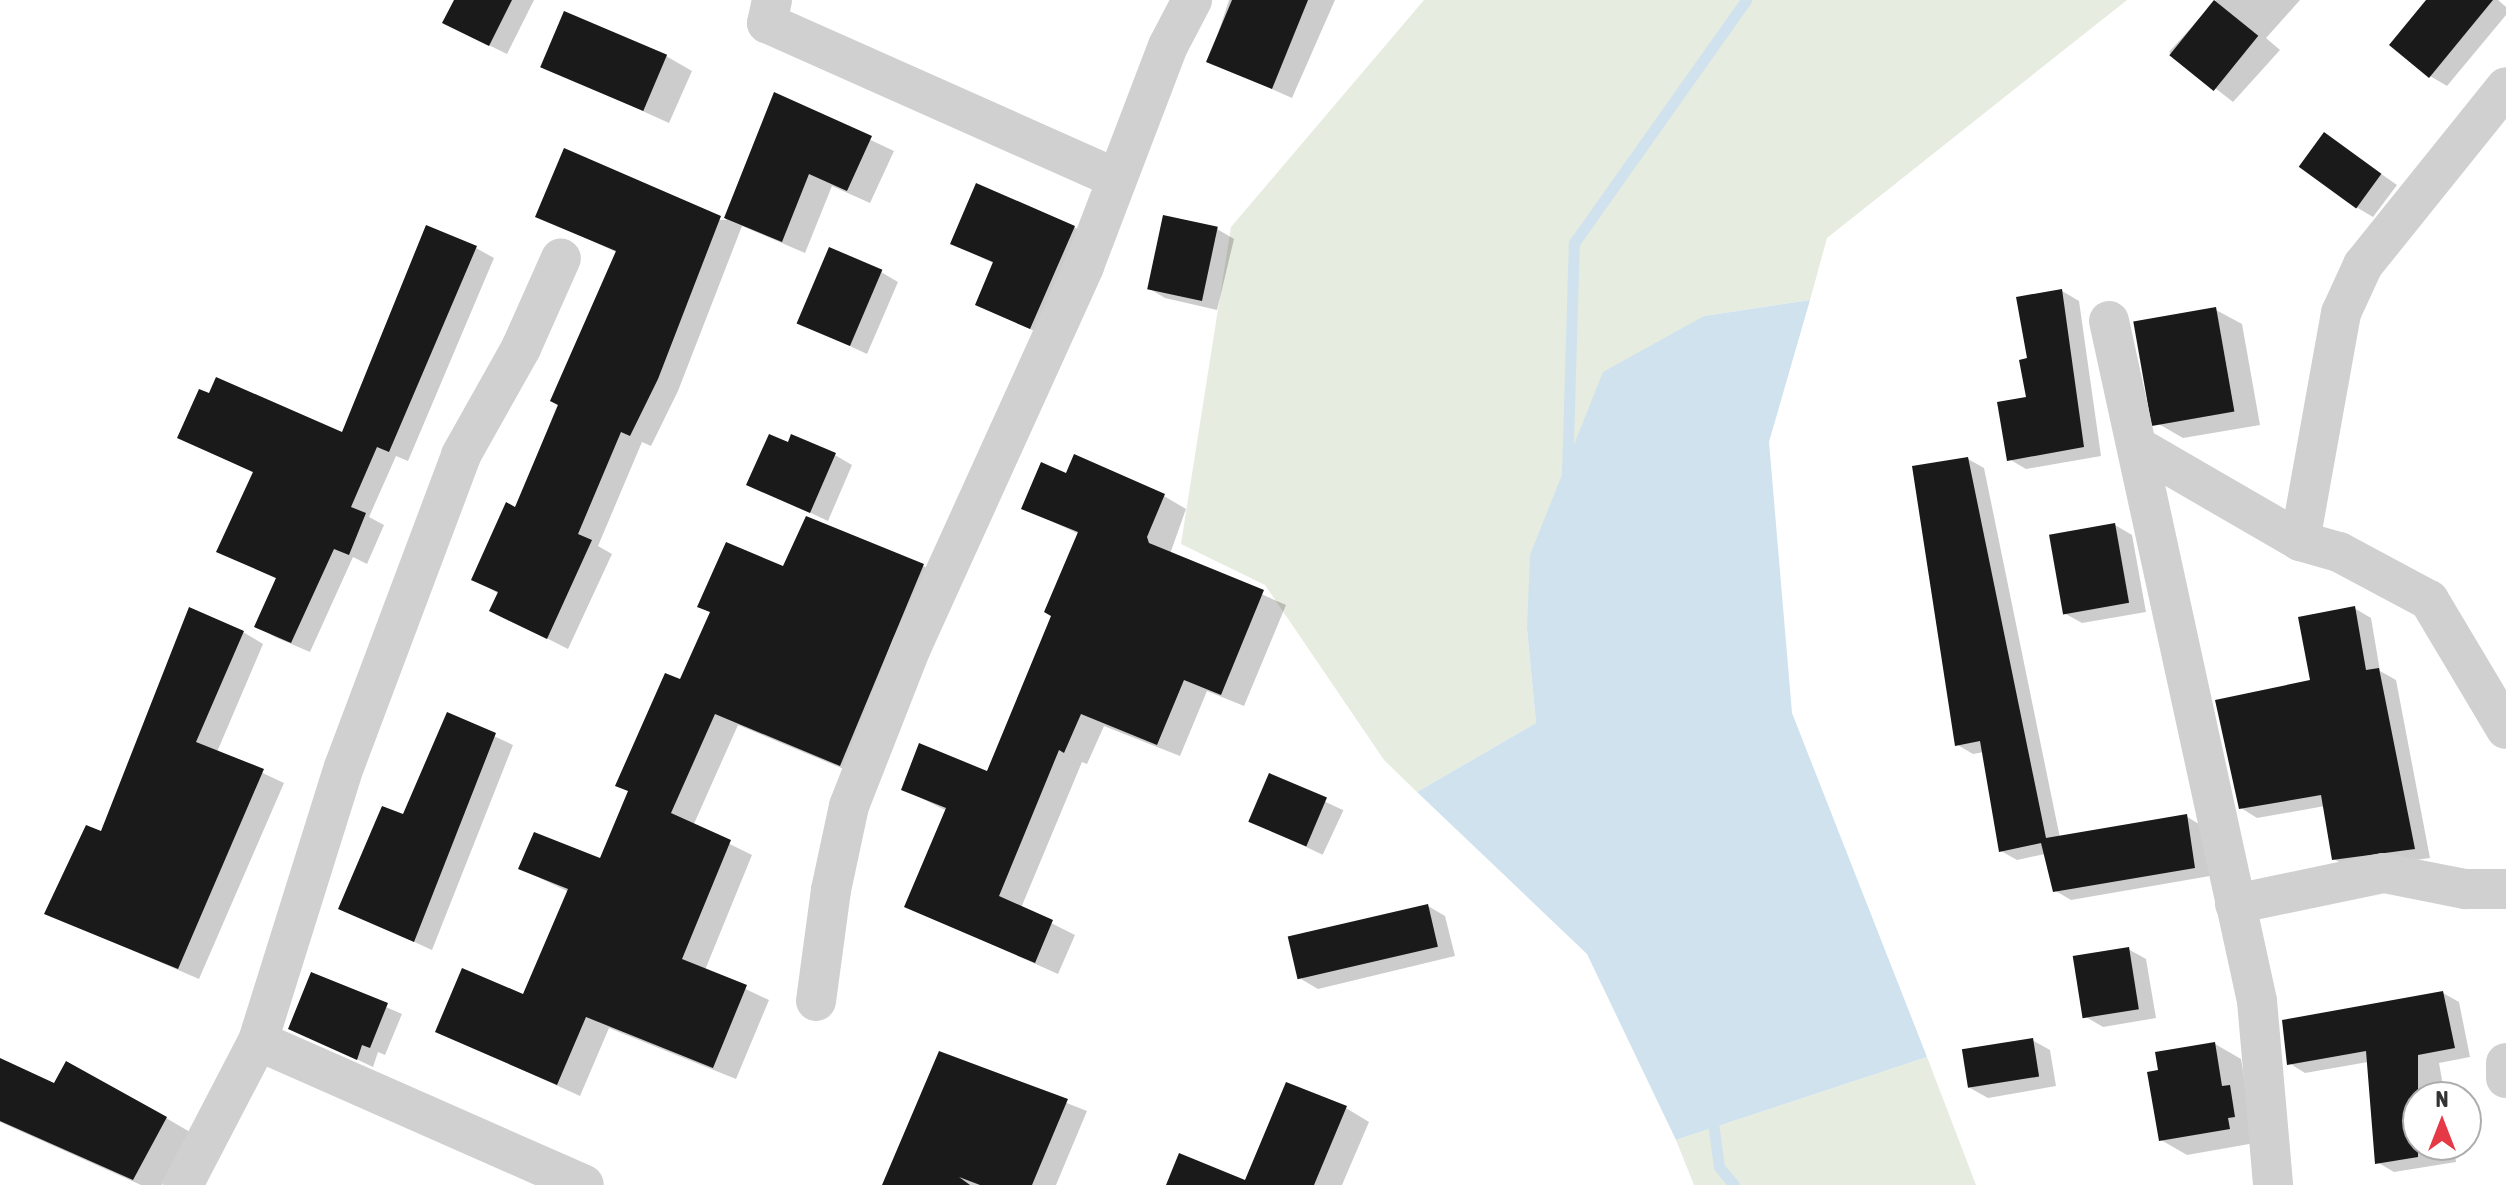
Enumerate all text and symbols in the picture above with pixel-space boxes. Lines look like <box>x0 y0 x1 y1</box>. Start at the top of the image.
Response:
north arrow <box>2402 1081 2482 1161</box>
text: N <box>2436 1086 2448 1112</box>

